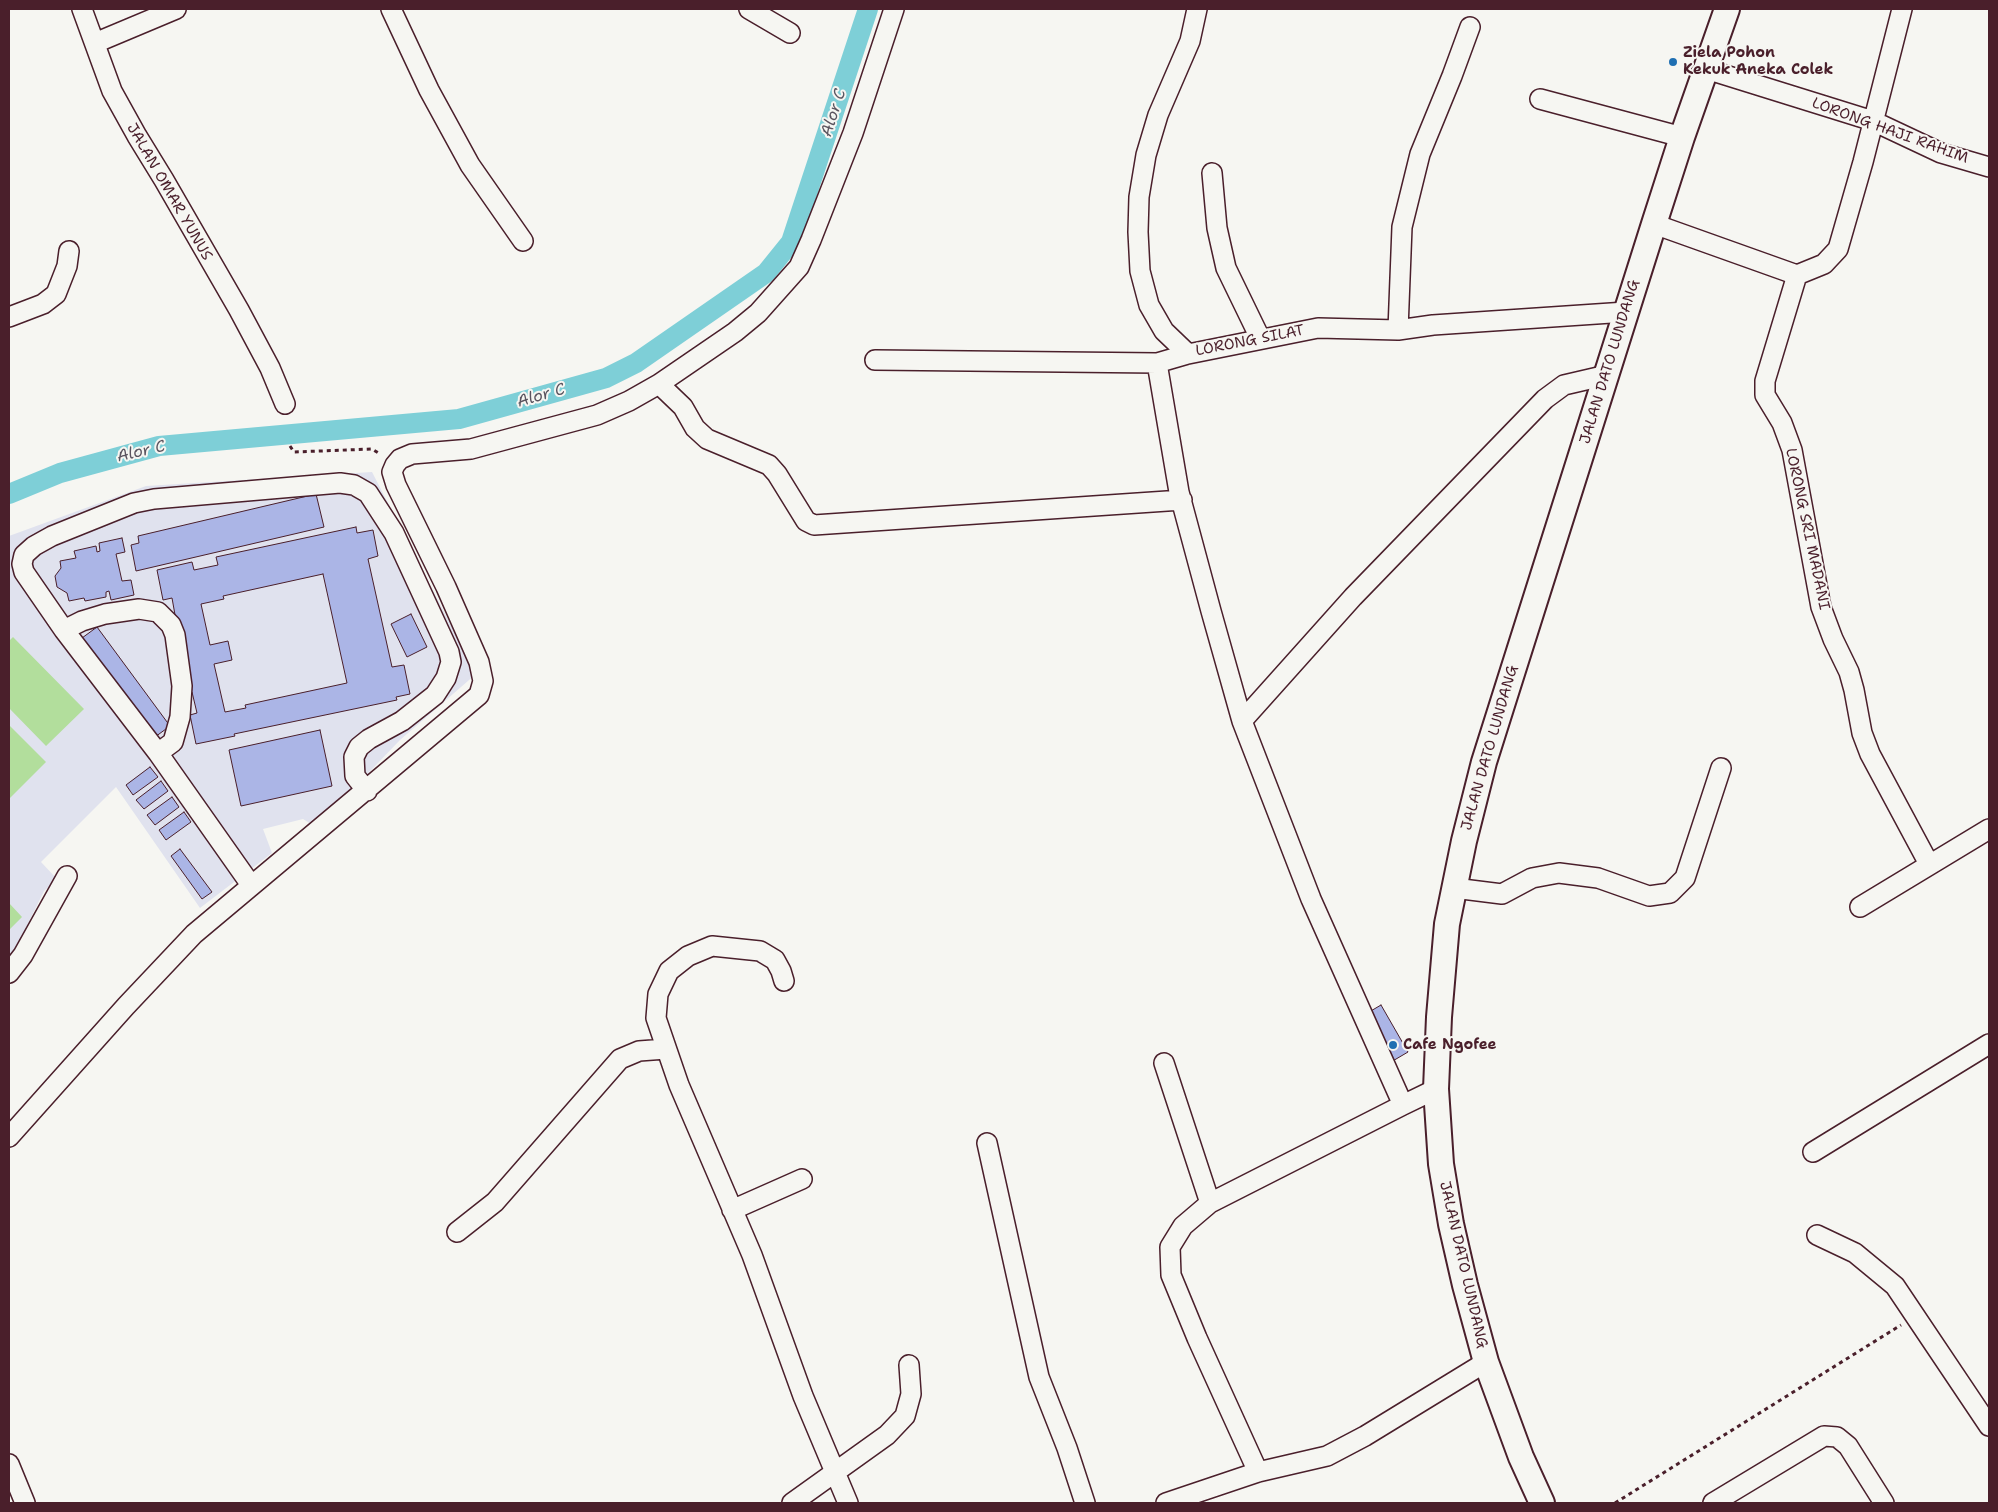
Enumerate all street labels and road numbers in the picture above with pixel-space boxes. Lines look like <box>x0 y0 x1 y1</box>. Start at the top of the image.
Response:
street label: LORONG HAJI RAHIM <box>1809 94 1971 168</box>
street label: JALAN OMAR YUNUS <box>122 120 216 264</box>
street label: JALAN DATO LUNDANG <box>1576 278 1644 446</box>
street label: LORONG SILAT <box>1194 322 1306 360</box>
street label: LORONG SRI MADANI <box>1781 446 1833 612</box>
street label: JALAN DATO LUNDANG <box>1458 663 1522 833</box>
street label: JALAN DATO LUNDANG <box>1435 1180 1491 1350</box>

